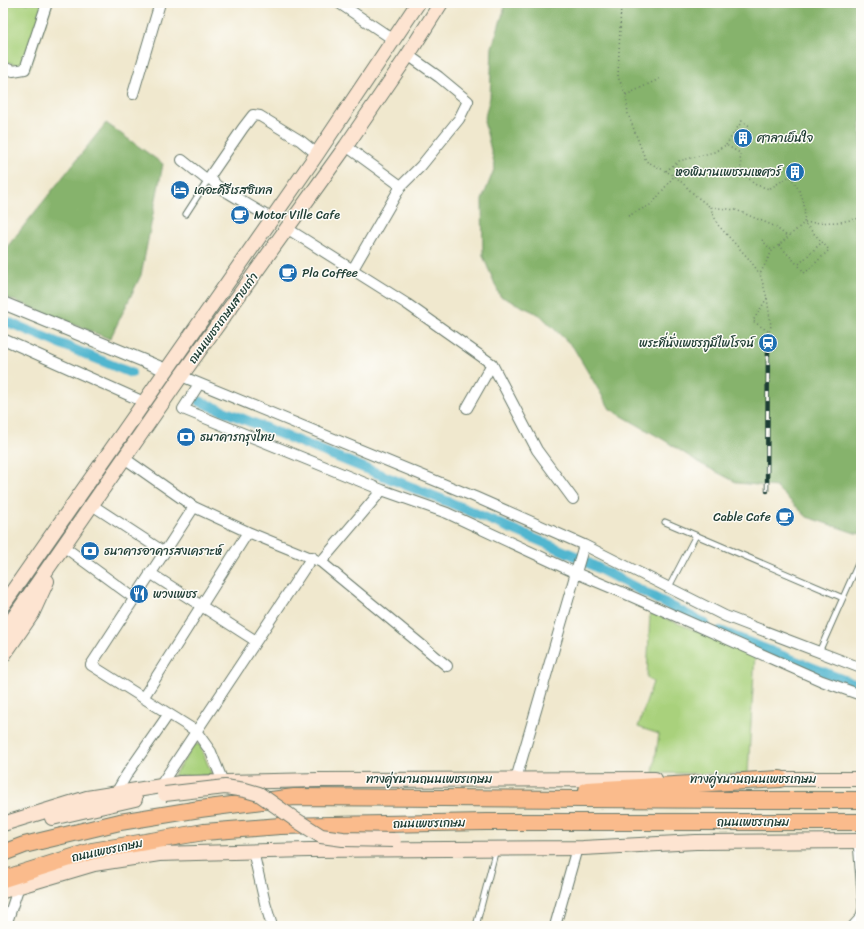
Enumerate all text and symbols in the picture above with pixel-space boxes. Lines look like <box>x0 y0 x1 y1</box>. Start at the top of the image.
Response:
building icon: ศาลาเย็นใจ <box>732 127 754 149</box>
place label: ศาลาเย็นใจ <box>756 127 813 149</box>
place label: หอพิมานเพชรมเหศวร์ <box>675 161 783 183</box>
building icon: หอพิมานเพชรมเหศวร์ <box>784 161 806 183</box>
hotel icon: เดอะคีรีเรสซิเทล <box>169 179 191 201</box>
place label: เดอะคีรีเรสซิเทล <box>194 179 273 201</box>
cafe icon: Motor Ville Cafe <box>229 204 251 226</box>
place label: Motor Ville Cafe <box>254 204 340 226</box>
cafe icon: Pla Coffee <box>277 262 299 284</box>
place label: Pla Coffee <box>302 262 358 284</box>
street label: ถนนเพชรเกษมสายเก่า <box>182 267 264 369</box>
place label: พระที่นั่งเพชรภูมิไพโรจน์ <box>639 332 756 354</box>
station icon: พระที่นั่งเพชรภูมิไพโรจน์ <box>757 332 779 354</box>
bank icon: ธนาคารกรุงไทย <box>175 426 197 448</box>
place label: ธนาคารกรุงไทย <box>200 426 275 448</box>
place label: Cable Cafe <box>713 506 771 528</box>
cafe icon: Cable Cafe <box>774 506 796 528</box>
bank icon: ธนาคารอาคารสงเคราะห์ <box>79 540 101 562</box>
place label: ธนาคารอาคารสงเคราะห์ <box>104 540 224 562</box>
restaurant icon: พวงเพชร <box>128 583 150 605</box>
place label: พวงเพชร <box>153 583 198 605</box>
street label: ทางคู่ขนานถนนเพชรเกษม <box>366 768 493 790</box>
street label: ทางคู่ขนานถนนเพชรเกษม <box>690 768 817 790</box>
street label: ถนนเพชรเกษม <box>393 811 466 835</box>
street label: ถนนเพชรเกษม <box>717 811 790 833</box>
street label: ถนนเพชรเกษม <box>69 832 145 868</box>

